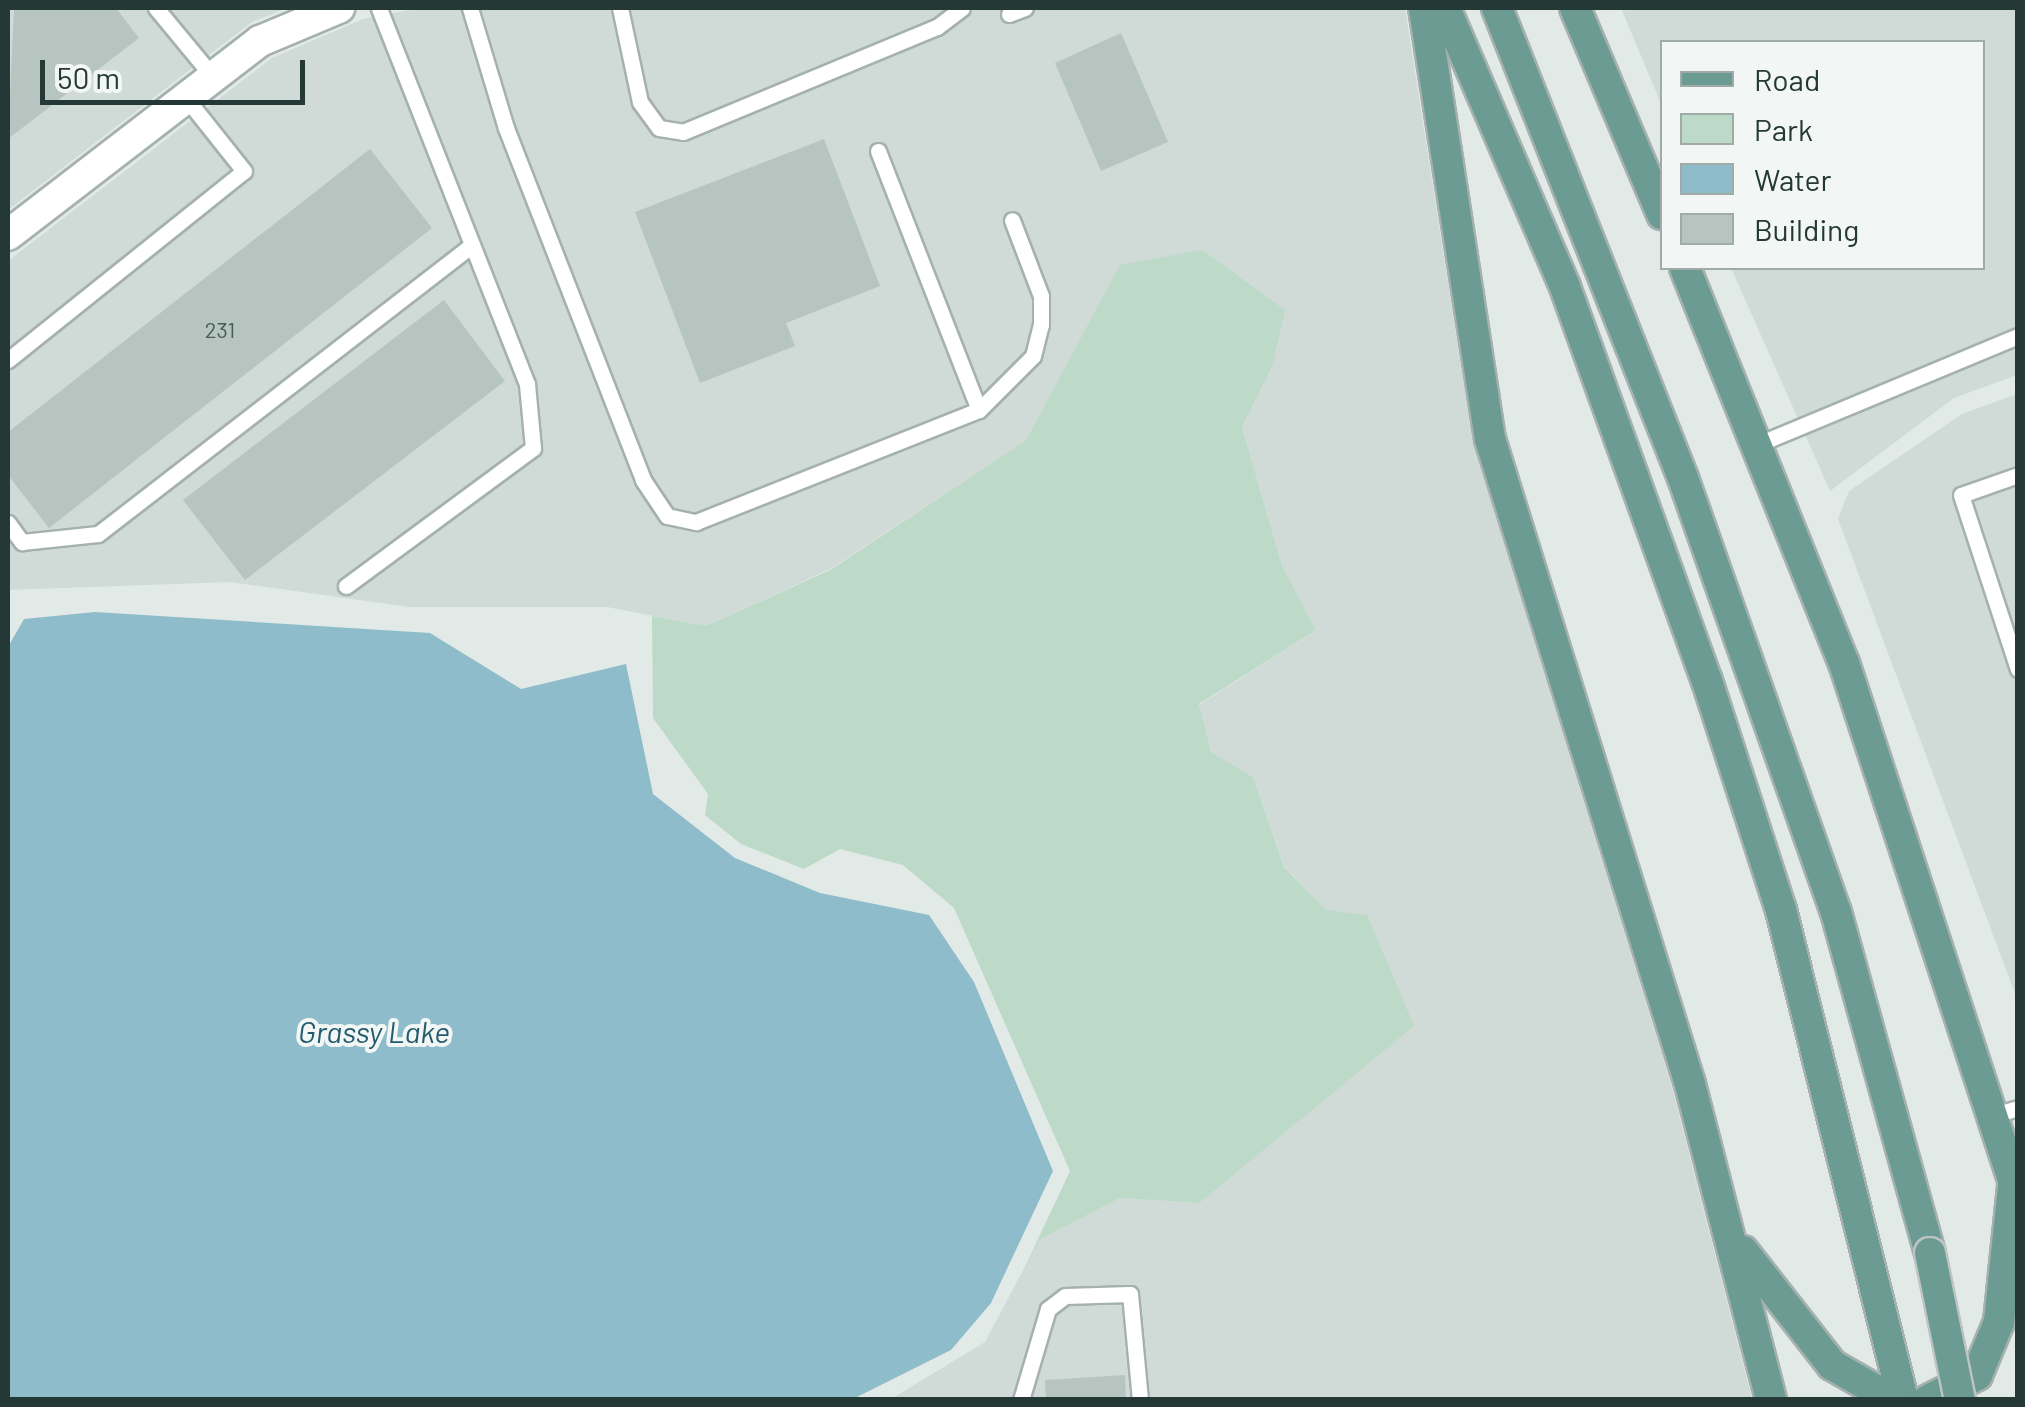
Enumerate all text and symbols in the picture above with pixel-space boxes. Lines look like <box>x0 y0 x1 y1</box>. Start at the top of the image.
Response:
scale bar <box>45 40 310 102</box>
legend <box>1660 40 1985 270</box>
text: 50 m <box>57 59 120 95</box>
text: Road <box>1754 61 1820 97</box>
text: Park <box>1754 111 1813 147</box>
text: Water <box>1754 161 1832 197</box>
text: Building <box>1754 211 1859 247</box>
house number: 231 <box>205 317 235 343</box>
water label: Grassy Lake <box>298 1013 450 1049</box>

